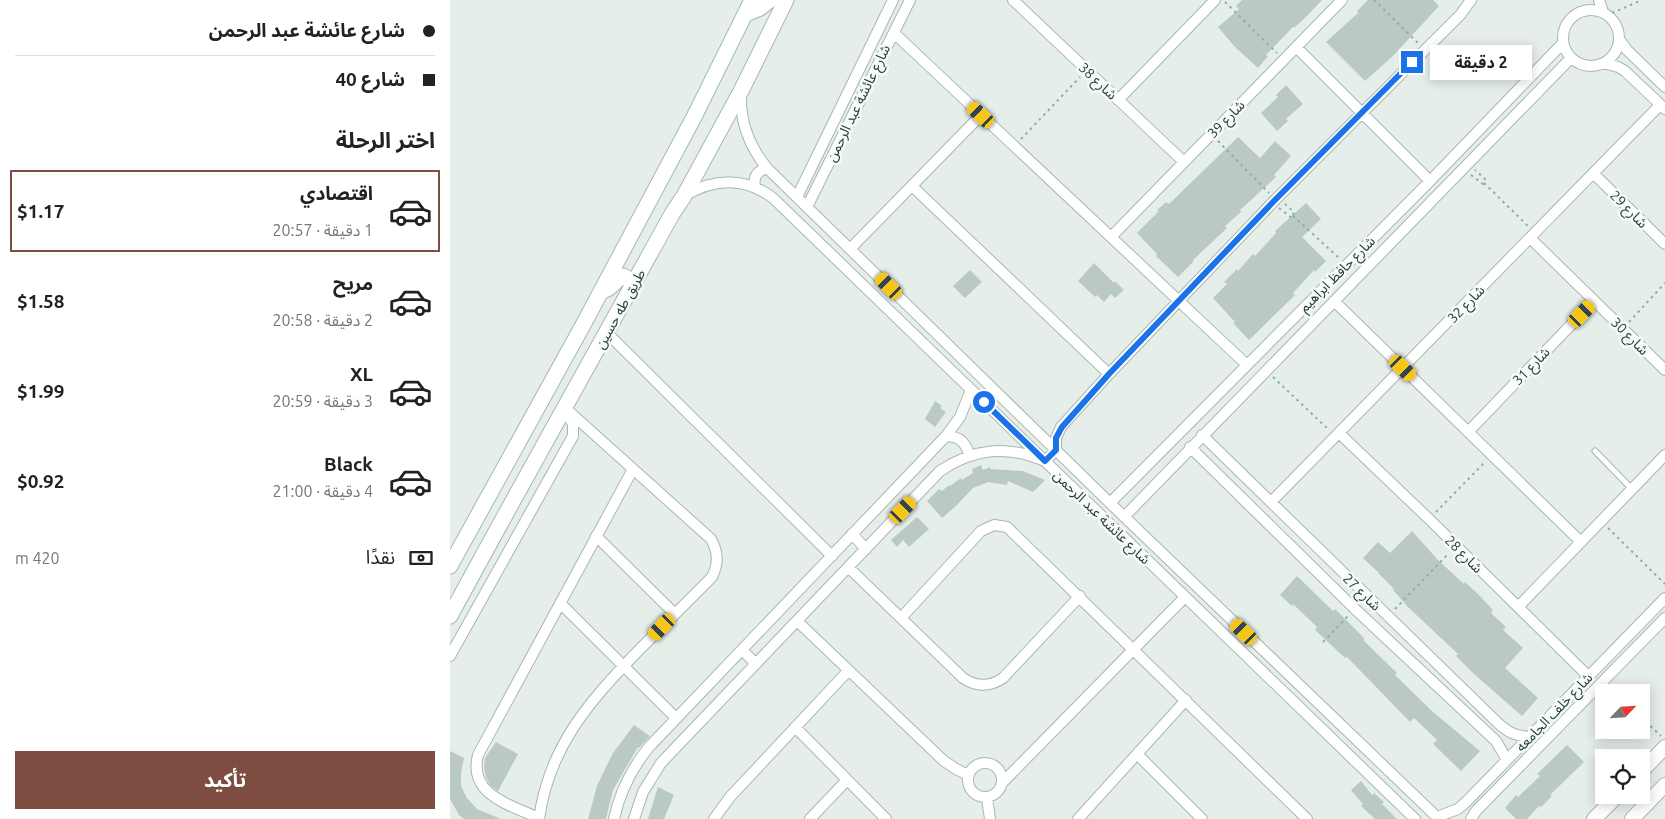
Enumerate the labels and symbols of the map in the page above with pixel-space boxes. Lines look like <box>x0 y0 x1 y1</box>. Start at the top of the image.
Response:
street label: شارع عائشة عبد الرحمن <box>823 42 896 165</box>
callout: 2 دقيقة <box>1430 44 1532 80</box>
route end <box>1401 51 1423 73</box>
street label: شارع 38 <box>1074 59 1120 105</box>
street label: شارع 39 <box>1204 97 1250 143</box>
car <box>964 99 997 131</box>
street label: شارع 29 <box>1605 187 1651 233</box>
street label: شارع حافظ ابراهيم <box>1296 233 1380 317</box>
street label: طريق طه حسين <box>592 266 650 353</box>
car <box>873 270 904 302</box>
street label: شارع 32 <box>1444 282 1490 328</box>
car <box>1566 298 1597 330</box>
street label: شارع 30 <box>1606 314 1652 360</box>
street label: شارع 31 <box>1509 344 1555 390</box>
car <box>1387 352 1419 384</box>
route start <box>973 391 995 413</box>
street label: شارع عائشة عبد الرحمن <box>1048 467 1154 569</box>
car <box>887 494 918 526</box>
street label: شارع 28 <box>1440 532 1486 578</box>
street label: شارع 27 <box>1338 570 1384 616</box>
car <box>646 611 677 643</box>
car <box>1228 616 1260 648</box>
street label: شارع خلف الجامعه <box>1512 669 1598 757</box>
north arrow <box>1595 684 1650 739</box>

